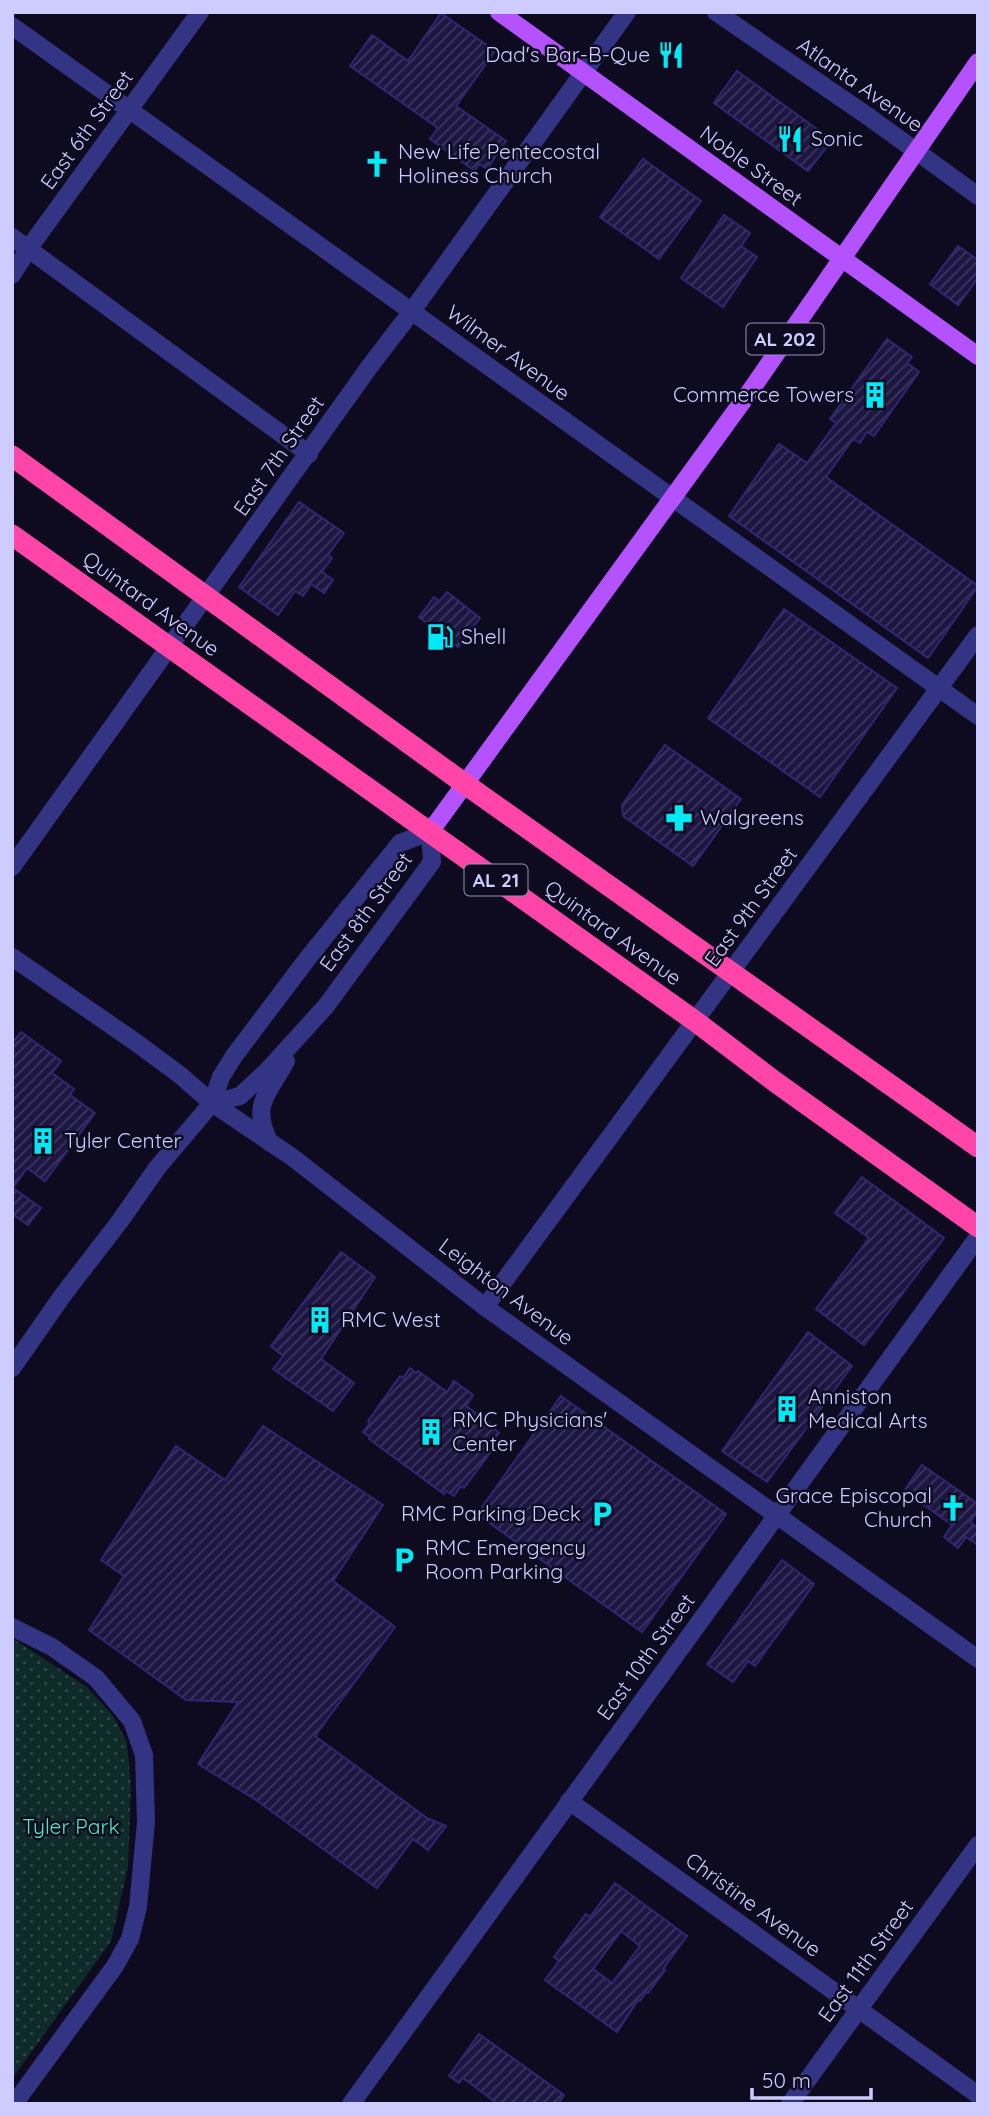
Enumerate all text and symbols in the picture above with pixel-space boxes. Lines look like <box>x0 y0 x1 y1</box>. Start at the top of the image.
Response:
street label: Atlanta Avenue <box>793 31 929 137</box>
restaurant icon: Dad's Bar-B-Que <box>656 40 686 70</box>
place label: Dad's Bar-B-Que <box>485 41 650 67</box>
street label: East 6th Street <box>34 65 138 194</box>
street label: Noble Street <box>695 119 808 211</box>
restaurant icon: Sonic <box>775 124 805 154</box>
place label: Sonic <box>811 125 863 151</box>
place label: New Life Pentecostal Holiness Church <box>398 138 600 188</box>
church icon: New Life Pentecostal Holiness Church <box>362 149 392 179</box>
street label: Wilmer Avenue <box>442 299 575 406</box>
road number: AL 202 <box>746 324 824 354</box>
building icon: Commerce Towers <box>860 380 890 410</box>
place label: Commerce Towers <box>673 381 854 407</box>
street label: East 7th Street <box>227 391 329 520</box>
street label: Quintard Avenue <box>78 545 225 661</box>
fuel station icon: Shell <box>425 622 455 652</box>
place label: Shell <box>461 623 506 649</box>
pharmacy icon: Walgreens <box>664 803 694 833</box>
place label: Walgreens <box>700 804 804 830</box>
street label: East 9th Street <box>698 842 802 971</box>
street label: East 8th Street <box>313 847 417 976</box>
road number: AL 21 <box>464 864 528 895</box>
street label: Quintard Avenue <box>540 874 687 990</box>
building icon: Tyler Center <box>28 1126 58 1156</box>
place label: Tyler Center <box>64 1127 182 1153</box>
street label: Leighton Avenue <box>434 1232 579 1350</box>
building icon: RMC West <box>305 1305 335 1335</box>
place label: RMC West <box>341 1306 441 1332</box>
place label: Anniston Medical Arts <box>808 1383 928 1433</box>
building icon: Anniston Medical Arts <box>772 1394 802 1424</box>
place label: RMC Physicians' Center <box>452 1406 607 1456</box>
building icon: RMC Physicians' Center <box>416 1417 446 1447</box>
place label: Grace Episcopal Church <box>776 1482 932 1532</box>
church icon: Grace Episcopal Church <box>938 1493 968 1523</box>
parking icon: RMC Parking Deck <box>587 1499 617 1529</box>
place label: RMC Parking Deck <box>401 1500 581 1526</box>
place label: RMC Emergency Room Parking <box>425 1534 586 1584</box>
parking icon: RMC Emergency Room Parking <box>389 1545 419 1575</box>
street label: East 10th Street <box>591 1588 700 1725</box>
park label: Tyler Park <box>22 1813 120 1839</box>
street label: Christine Avenue <box>681 1846 826 1962</box>
street label: East 11th Street <box>812 1894 918 2027</box>
scale bar <box>752 2056 871 2100</box>
text: 50 m <box>762 2067 811 2093</box>

